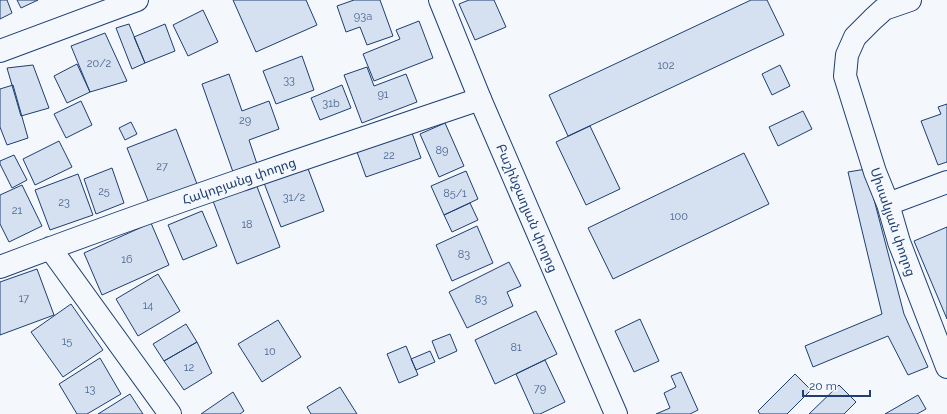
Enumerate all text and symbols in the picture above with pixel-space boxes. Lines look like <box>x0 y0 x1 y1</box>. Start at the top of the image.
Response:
house number: 93a <box>354 10 372 23</box>
house number: 20/2 <box>87 57 112 70</box>
house number: 102 <box>657 59 675 72</box>
house number: 33 <box>283 74 295 87</box>
house number: 91 <box>377 88 389 101</box>
house number: 31b <box>322 97 340 110</box>
house number: 29 <box>239 114 251 127</box>
street label: Բաշինջաղյան փողոց <box>493 142 561 274</box>
house number: 89 <box>436 144 448 157</box>
house number: 22 <box>383 149 395 162</box>
street label: Հակոբյանց փողոց <box>180 155 298 207</box>
house number: 27 <box>156 160 168 173</box>
street label: Սիսակյան փողոց <box>867 166 919 278</box>
house number: 25 <box>98 185 110 198</box>
house number: 85/1 <box>443 187 467 200</box>
house number: 31/2 <box>283 191 306 204</box>
house number: 23 <box>58 196 70 209</box>
house number: 21 <box>12 204 23 217</box>
house number: 100 <box>670 210 688 223</box>
house number: 18 <box>241 218 253 231</box>
house number: 83 <box>458 248 470 261</box>
house number: 16 <box>121 253 133 266</box>
house number: 17 <box>19 292 29 305</box>
house number: 83 <box>475 293 487 306</box>
house number: 14 <box>143 299 153 312</box>
house number: 15 <box>62 335 72 348</box>
house number: 81 <box>510 341 522 354</box>
house number: 10 <box>264 345 276 358</box>
house number: 12 <box>184 361 194 374</box>
scale bar <box>803 372 870 398</box>
text: 20 m <box>809 379 837 393</box>
house number: 79 <box>534 382 546 395</box>
house number: 13 <box>85 383 95 396</box>

